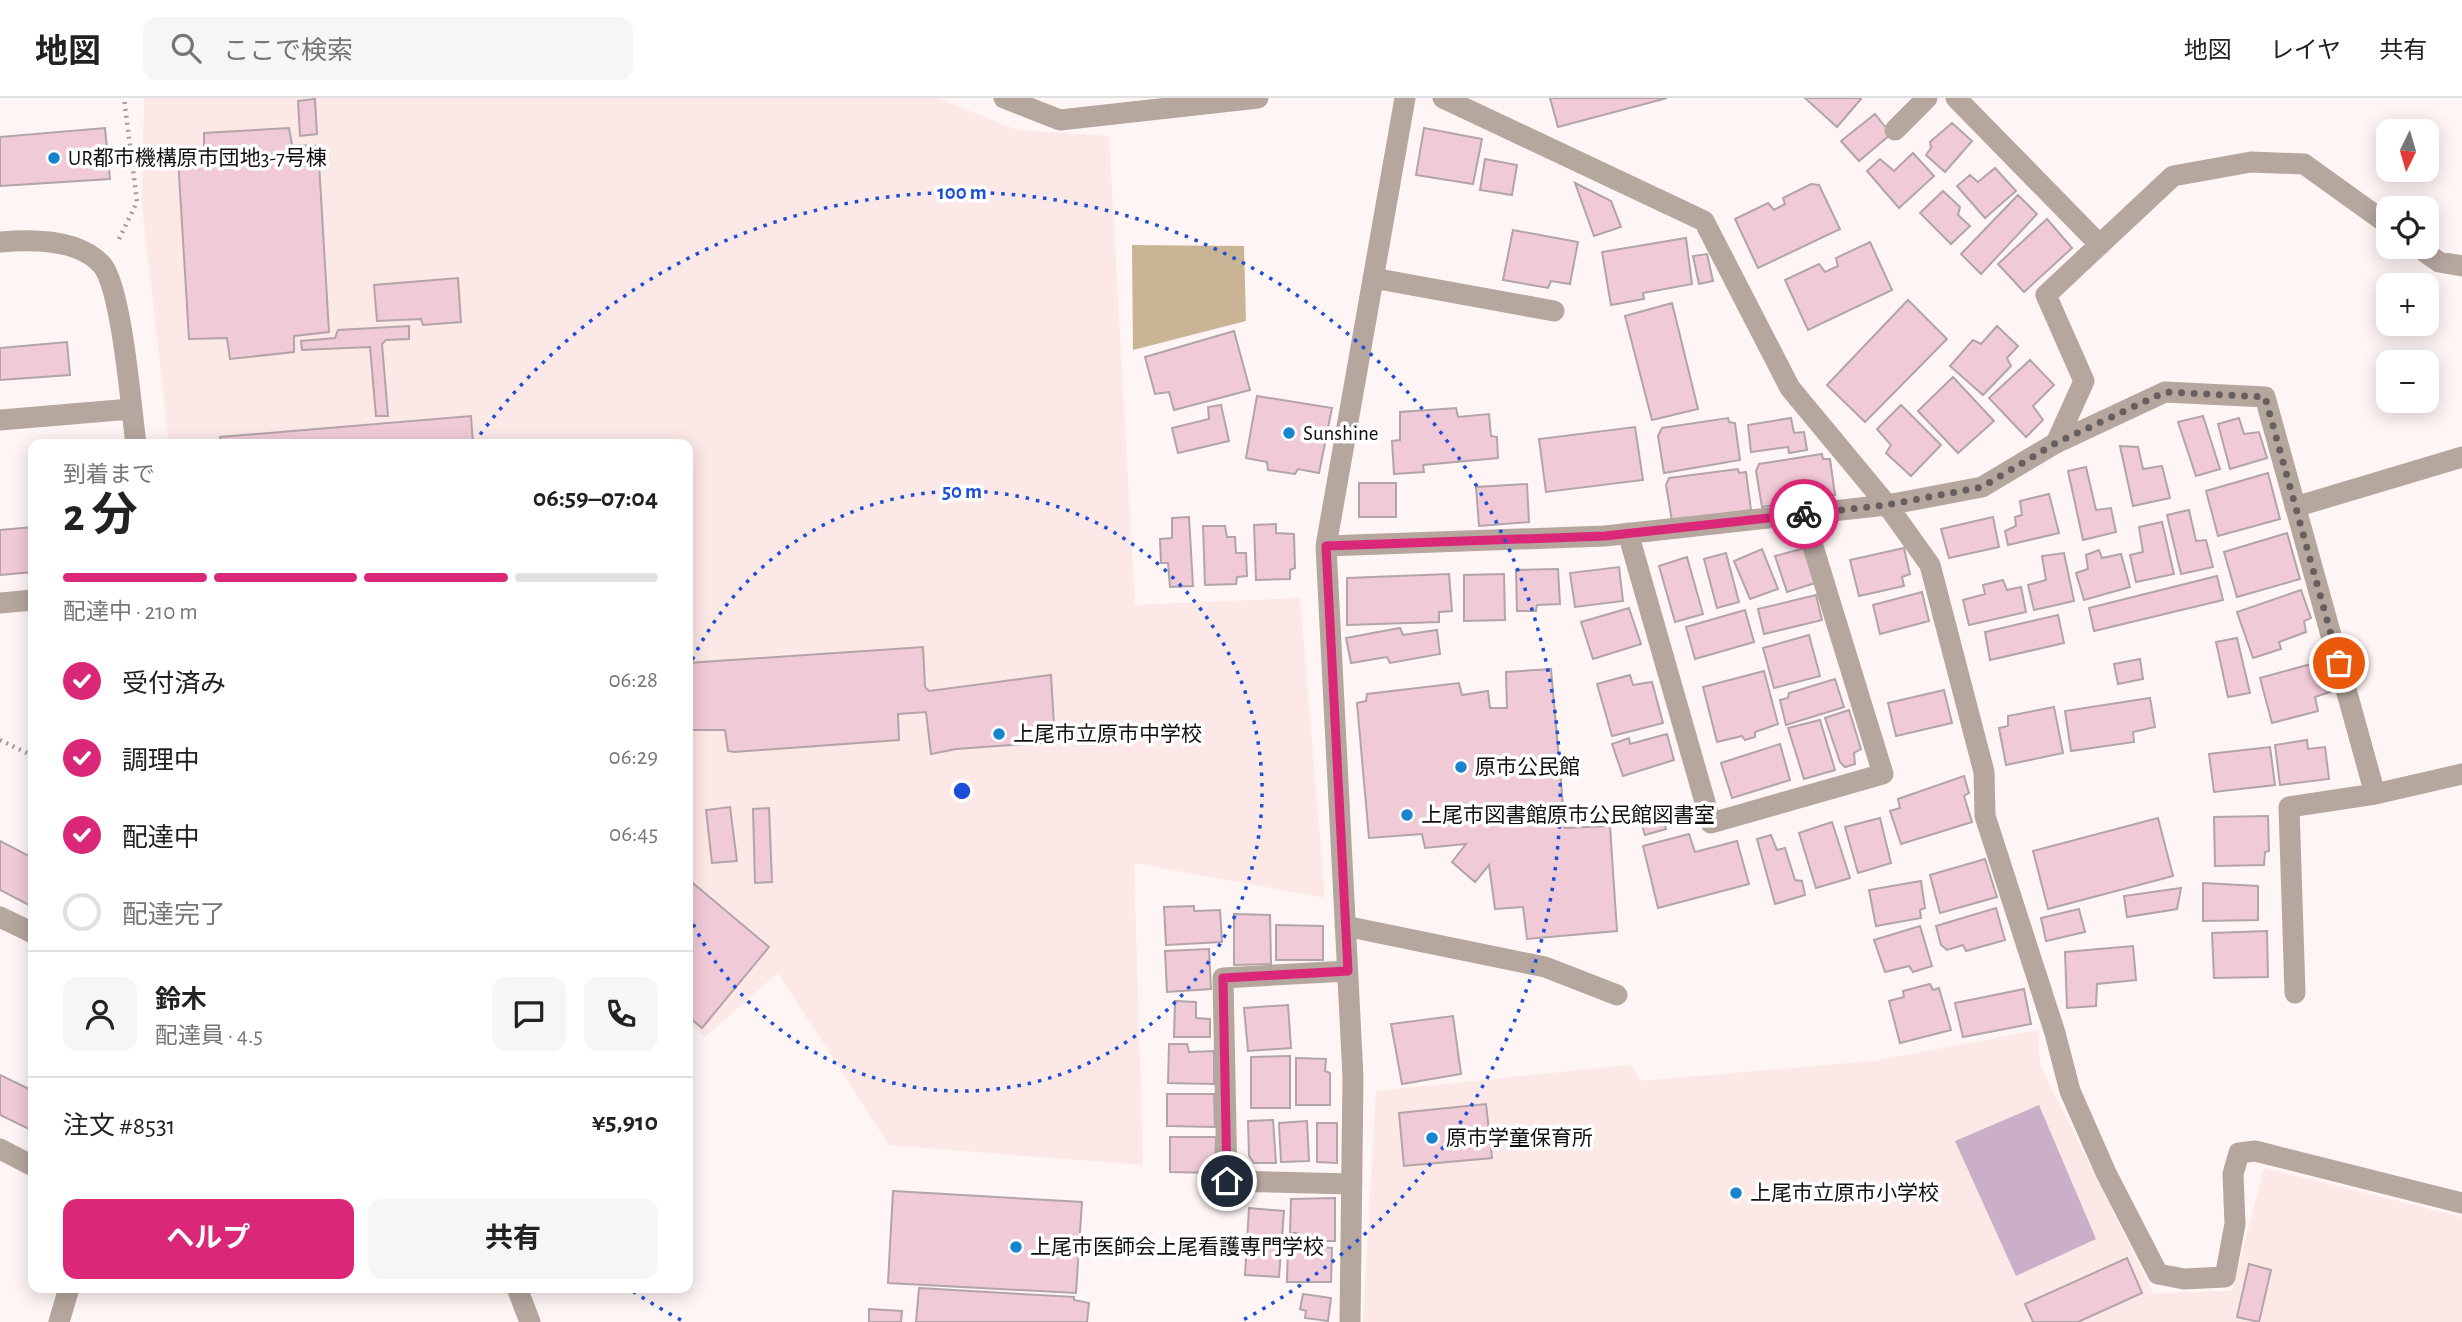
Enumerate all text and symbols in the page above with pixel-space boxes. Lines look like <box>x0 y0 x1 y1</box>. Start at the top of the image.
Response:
search box <box>143 17 633 80</box>
icon: search <box>167 29 205 67</box>
text: 地図 <box>35 36 101 69</box>
text: ここで検索 <box>223 38 353 64</box>
text: 地図 <box>2184 39 2232 63</box>
text: レイヤ <box>2270 39 2341 63</box>
text: 共有 <box>2379 39 2427 63</box>
north arrow <box>2376 119 2440 182</box>
map controls <box>2376 119 2439 413</box>
place label: UR都市機構原市団地3-7号棟 <box>68 147 327 169</box>
marker: UR都市機構原市団地3-7号棟 <box>46 150 62 166</box>
text: 100 m <box>937 182 987 203</box>
button: locate <box>2376 196 2439 259</box>
button: + <box>2376 273 2439 336</box>
button: − <box>2376 350 2439 413</box>
place label: Sunshine <box>1303 423 1379 444</box>
marker: Sunshine <box>1281 425 1297 441</box>
text: 到着まで <box>63 464 155 487</box>
courier <box>1769 479 1839 549</box>
text: 50 m <box>942 481 982 502</box>
text: 06:59–07:04 <box>533 485 658 511</box>
text: 2 分 <box>63 493 138 539</box>
icon: bike <box>1785 495 1823 533</box>
text: 配達中 · 210 m <box>63 601 198 624</box>
pin <box>2309 633 2369 693</box>
icon: bag <box>2320 644 2358 682</box>
icon: check <box>63 662 101 700</box>
text: 06:28 <box>608 669 658 692</box>
text: 受付済み <box>122 671 226 697</box>
place label: 上尾市立原市中学校 <box>1013 723 1202 745</box>
marker: 上尾市立原市中学校 <box>991 726 1007 742</box>
icon: check <box>63 739 101 777</box>
text: 06:29 <box>609 746 658 769</box>
text: 調理中 <box>122 748 200 774</box>
place label: 原市公民館 <box>1475 756 1580 778</box>
marker: 原市公民館 <box>1453 759 1469 775</box>
centre of rings <box>950 779 974 803</box>
place label: 上尾市図書館原市公民館図書室 <box>1421 804 1715 826</box>
marker: 上尾市図書館原市公民館図書室 <box>1399 807 1415 823</box>
icon: check <box>63 816 101 854</box>
text: 06:45 <box>609 823 658 846</box>
text: 配達中 <box>122 825 200 851</box>
text: 配達完了 <box>122 902 226 928</box>
button: person <box>63 977 137 1051</box>
button: chat <box>492 977 566 1051</box>
button: phone <box>584 977 658 1051</box>
text: 鈴木 <box>155 987 207 1013</box>
text: 配達員 · 4.5 <box>155 1025 263 1048</box>
text: ¥5,910 <box>592 1109 658 1135</box>
text: 注文 #8531 <box>63 1113 176 1139</box>
place label: 原市学童保育所 <box>1446 1127 1593 1149</box>
marker: 原市学童保育所 <box>1424 1130 1440 1146</box>
pin <box>1197 1151 1257 1211</box>
icon: home <box>1208 1162 1246 1200</box>
place label: 上尾市立原市小学校 <box>1750 1182 1939 1204</box>
marker: 上尾市立原市小学校 <box>1728 1185 1744 1201</box>
button: ヘルプ <box>63 1199 354 1279</box>
button: 共有 <box>368 1199 658 1279</box>
place label: 上尾市医師会上尾看護専門学校 <box>1030 1236 1324 1258</box>
marker: 上尾市医師会上尾看護専門学校 <box>1008 1239 1024 1255</box>

